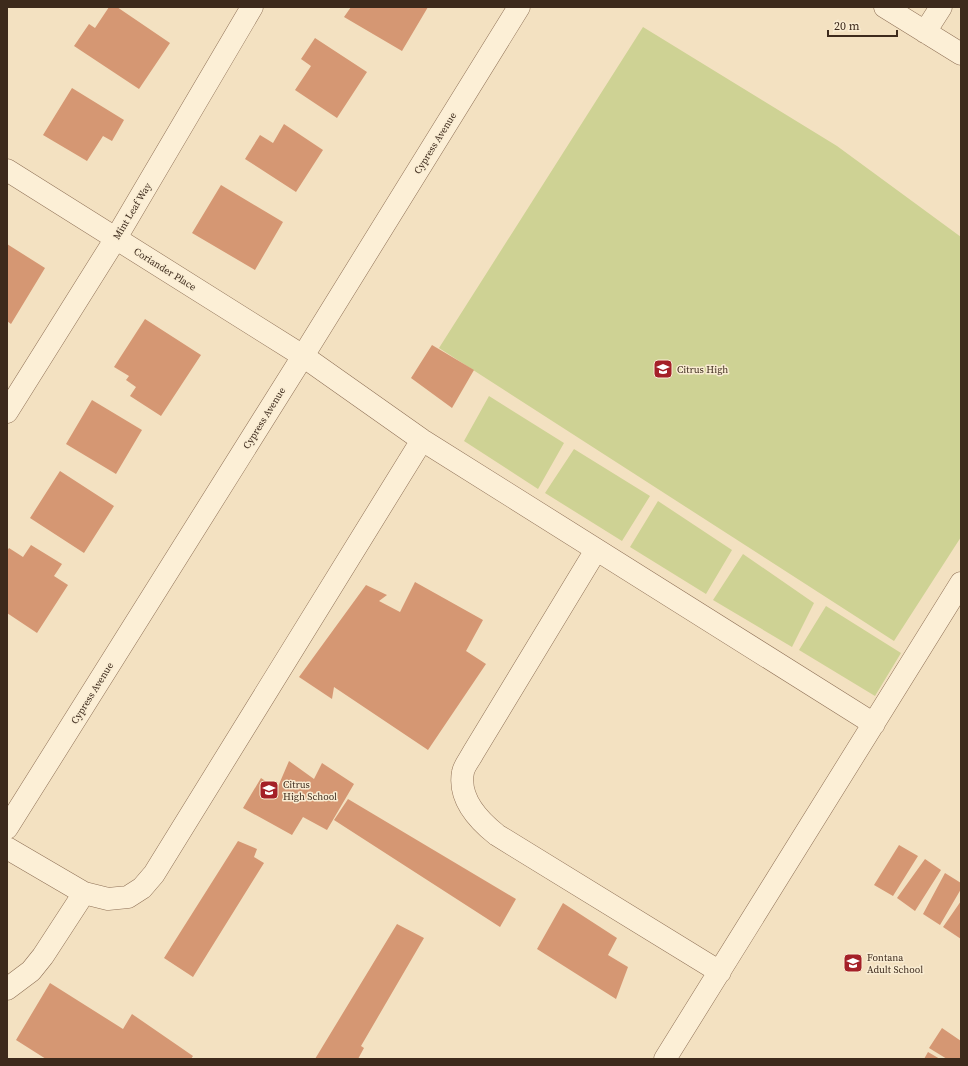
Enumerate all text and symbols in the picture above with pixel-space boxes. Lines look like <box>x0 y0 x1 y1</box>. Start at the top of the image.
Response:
scale bar <box>828 12 897 38</box>
text: 20 m <box>834 18 860 34</box>
street label: Cypress Avenue <box>411 110 459 176</box>
street label: Mint Leaf Way <box>110 179 155 242</box>
street label: Coriander Place <box>131 245 199 293</box>
school or university icon: Citrus High <box>652 358 674 380</box>
place label: Citrus High <box>677 363 728 376</box>
street label: Cypress Avenue <box>240 385 288 451</box>
street label: Cypress Avenue <box>68 660 116 726</box>
place label: Citrus High School <box>283 778 337 803</box>
school or university icon: Citrus High School <box>258 779 280 801</box>
place label: Fontana Adult School <box>867 951 923 976</box>
school or university icon: Fontana Adult School <box>842 952 864 974</box>

